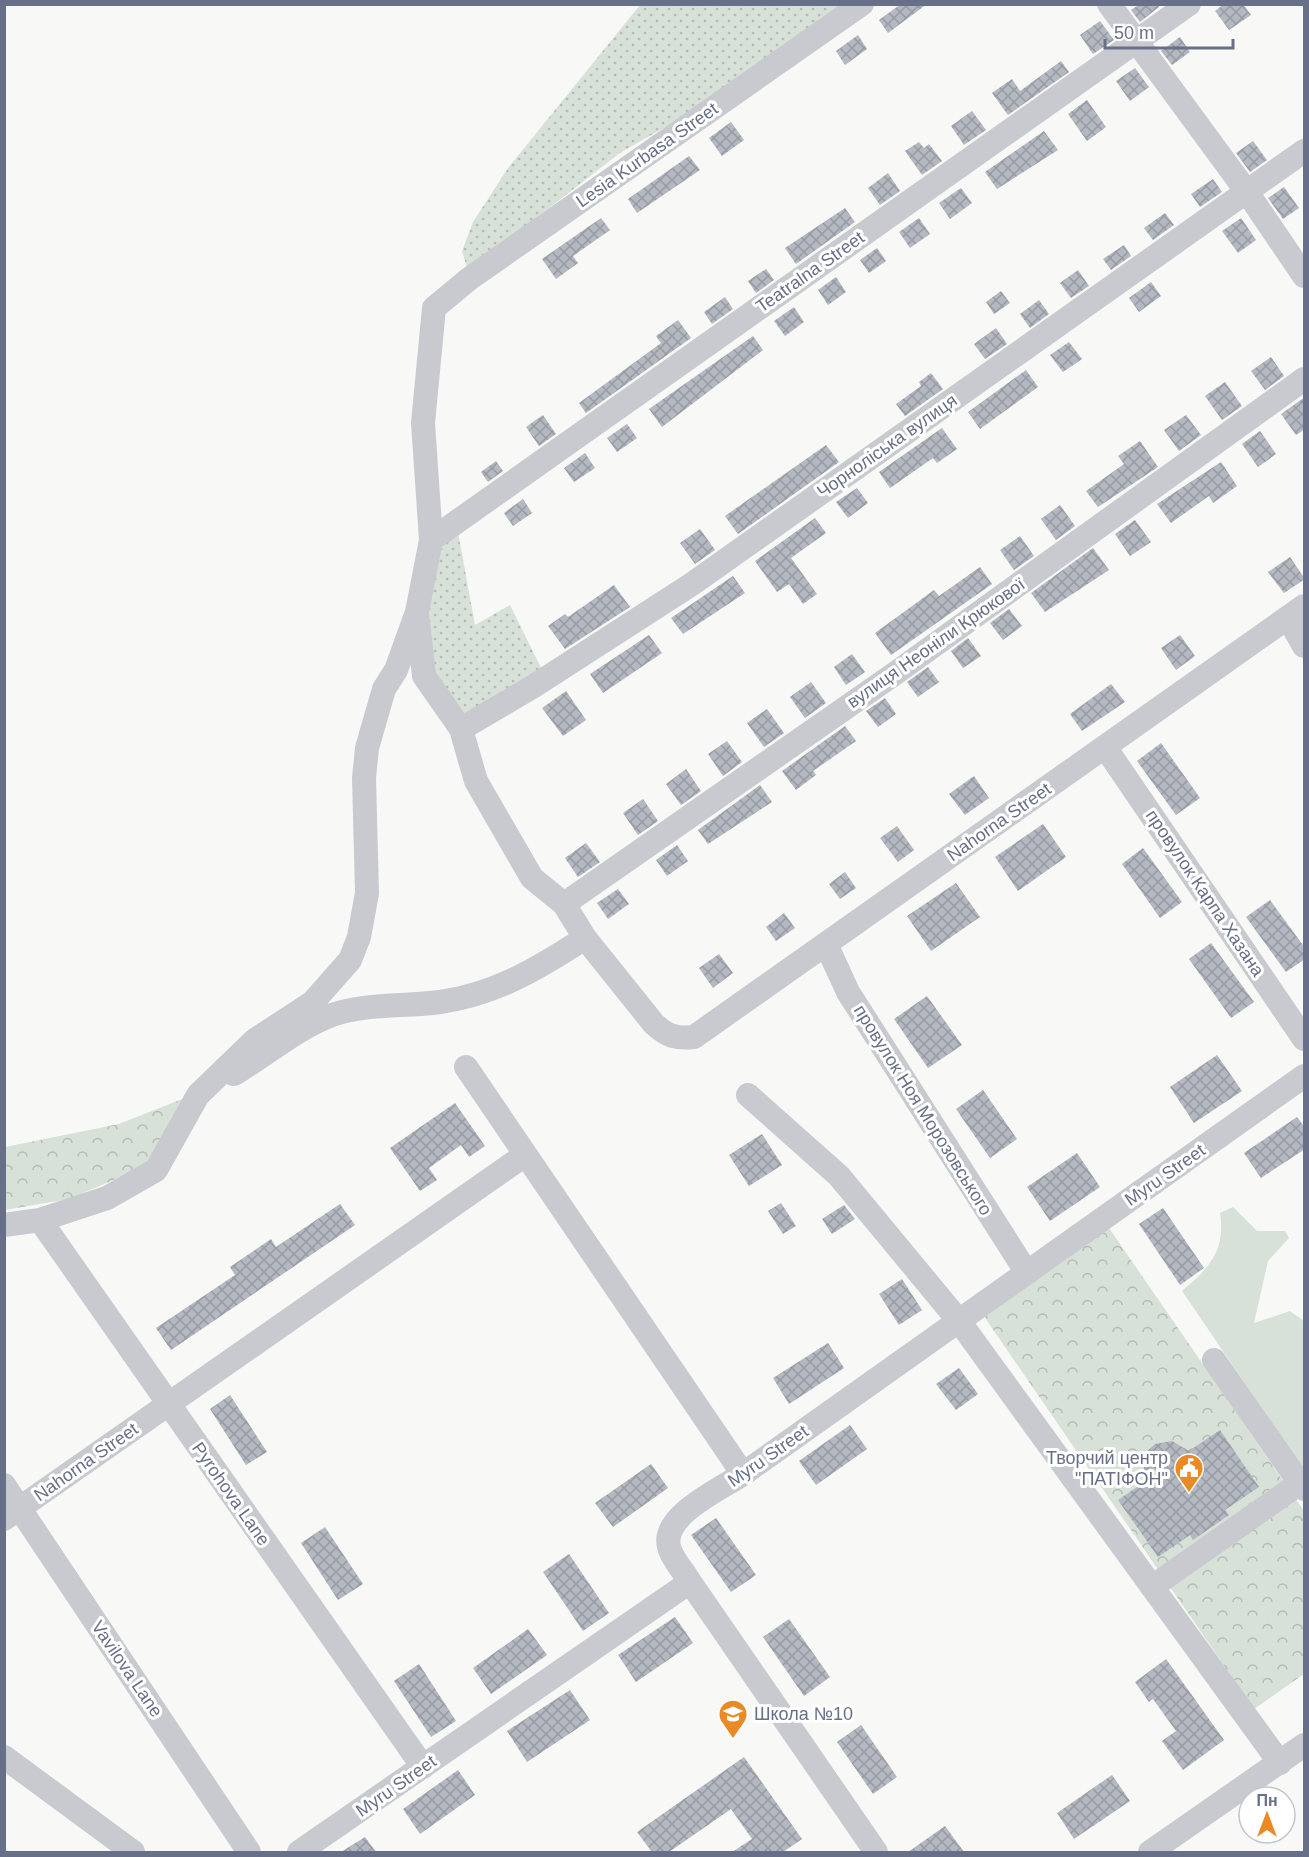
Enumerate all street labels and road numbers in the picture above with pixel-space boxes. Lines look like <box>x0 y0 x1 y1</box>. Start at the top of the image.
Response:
street label: Lesia Kurbasa Street <box>572 99 722 211</box>
street label: Teatralna Street <box>752 227 868 317</box>
street label: Чорноліська вулиця <box>813 390 961 502</box>
street label: вулиця Неоніли Крюкової <box>843 574 1029 712</box>
street label: Nahorna Street <box>943 779 1055 865</box>
street label: провулок Карпа Хазана <box>1142 806 1269 981</box>
street label: провулок Ноя Морозовського <box>850 1001 996 1219</box>
street label: Myru Street <box>1121 1140 1209 1210</box>
street label: Nahorna Street <box>30 1419 142 1505</box>
street label: Myru Street <box>724 1421 812 1491</box>
street label: Pyrohova Lane <box>188 1439 274 1549</box>
street label: Vavilova Lane <box>87 1617 167 1721</box>
street label: Myru Street <box>352 1751 440 1821</box>

